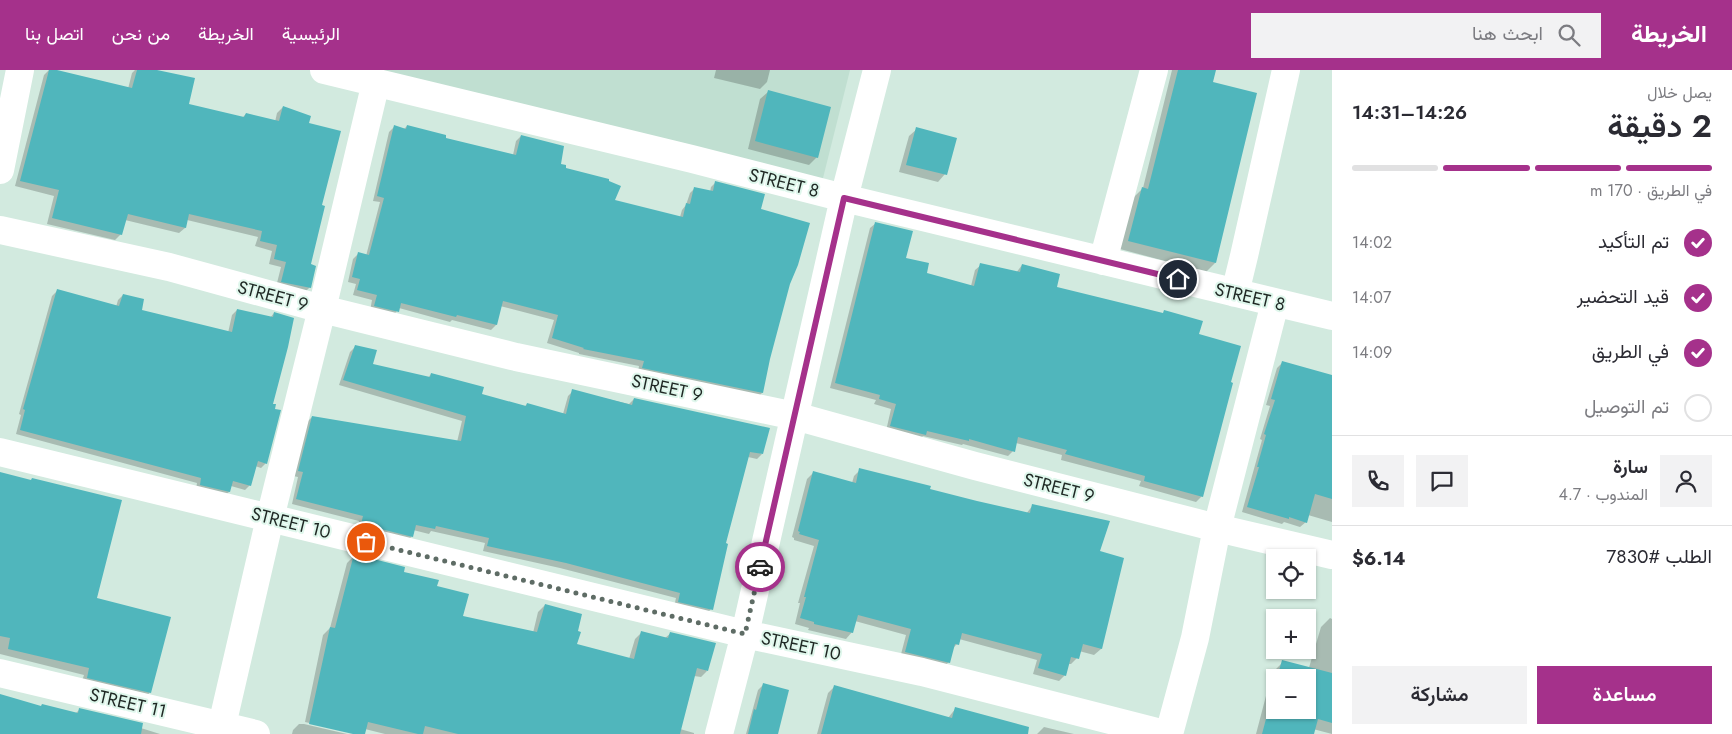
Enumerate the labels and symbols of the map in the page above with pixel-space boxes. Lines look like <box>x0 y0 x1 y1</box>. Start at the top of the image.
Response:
street label: STREET 8 <box>746 162 822 204</box>
pin <box>1157 258 1199 300</box>
street label: STREET 9 <box>235 274 311 318</box>
street label: STREET 8 <box>1212 276 1288 318</box>
street label: STREET 9 <box>629 368 705 408</box>
street label: STREET 9 <box>1021 467 1097 509</box>
street label: STREET 10 <box>249 501 334 545</box>
pin <box>345 521 387 563</box>
courier <box>735 542 785 592</box>
street label: STREET 10 <box>759 625 843 667</box>
street label: STREET 11 <box>87 682 169 724</box>

